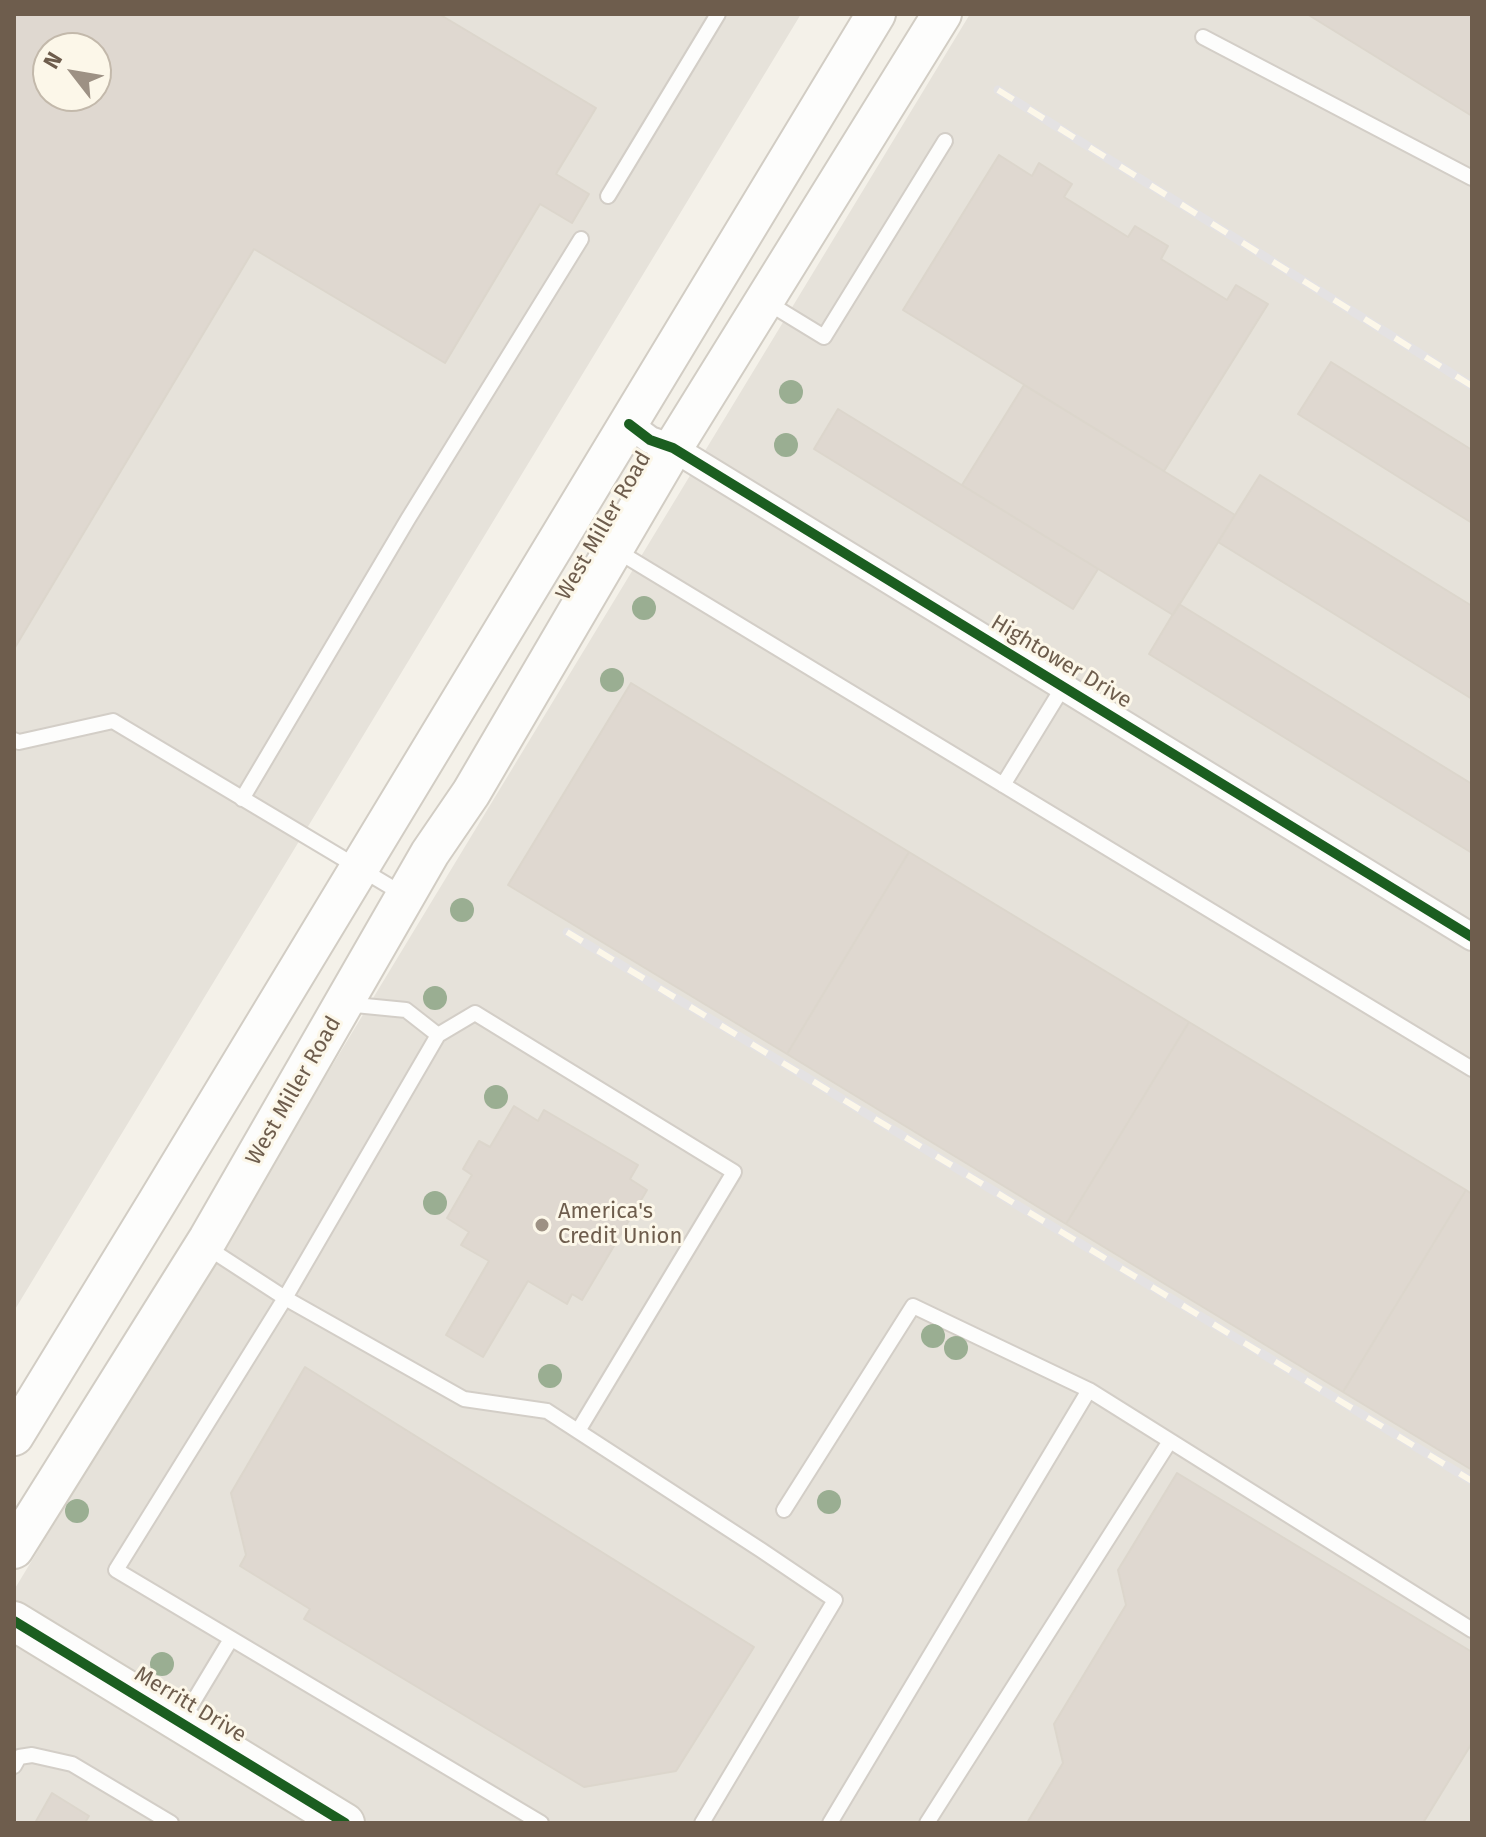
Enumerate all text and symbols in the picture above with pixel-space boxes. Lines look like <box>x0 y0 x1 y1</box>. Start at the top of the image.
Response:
north arrow <box>32 32 112 112</box>
text: N <box>37 47 68 74</box>
street label: West Miller Road <box>551 447 657 605</box>
street label: Hightower Drive <box>986 610 1136 714</box>
street label: West Miller Road <box>241 1012 347 1170</box>
place label: America's Credit Union <box>558 1199 682 1250</box>
marker: America's Credit Union <box>533 1216 551 1234</box>
street label: Merritt Drive <box>129 1661 251 1749</box>

